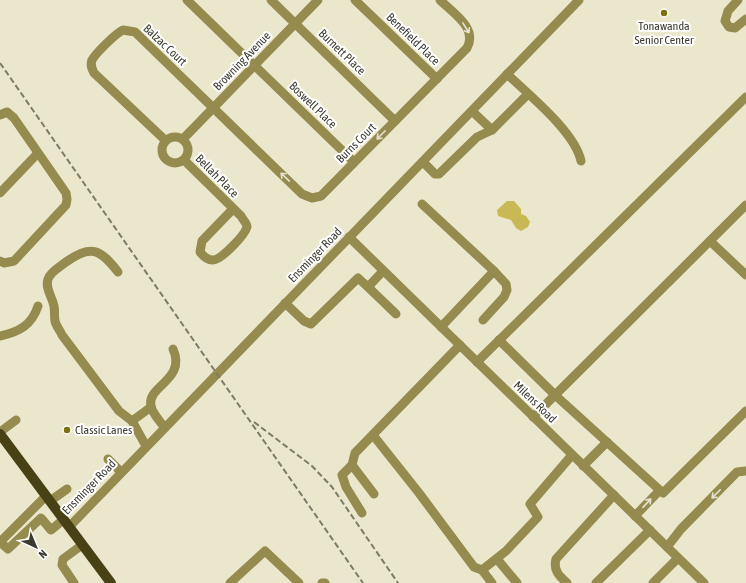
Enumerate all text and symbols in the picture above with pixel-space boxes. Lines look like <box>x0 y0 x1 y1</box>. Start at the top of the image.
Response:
marker: Tonawanda Senior Center <box>659 8 669 18</box>
street label: Benefield Place <box>383 10 443 68</box>
place label: Tonawanda Senior Center <box>635 19 694 47</box>
street label: Balzac Court <box>140 21 190 69</box>
one-way arrow <box>463 22 471 34</box>
street label: Burnett Place <box>316 26 368 78</box>
street label: Browning Avenue <box>210 29 274 93</box>
street label: Boswell Place <box>286 79 340 131</box>
street label: Burns Court <box>333 120 379 166</box>
one-way arrow <box>376 130 386 140</box>
street label: Bellah Place <box>193 152 241 200</box>
one-way arrow <box>280 172 290 182</box>
street label: Ensminger Road <box>285 225 345 285</box>
street label: Milens Road <box>511 378 559 426</box>
place label: Classic Lanes <box>75 423 132 437</box>
marker: Classic Lanes <box>62 425 72 435</box>
street label: Ensminger Road <box>59 457 119 517</box>
one-way arrow <box>711 489 721 499</box>
one-way arrow <box>642 499 651 509</box>
north arrow <box>16 527 56 567</box>
text: N <box>36 548 49 561</box>

